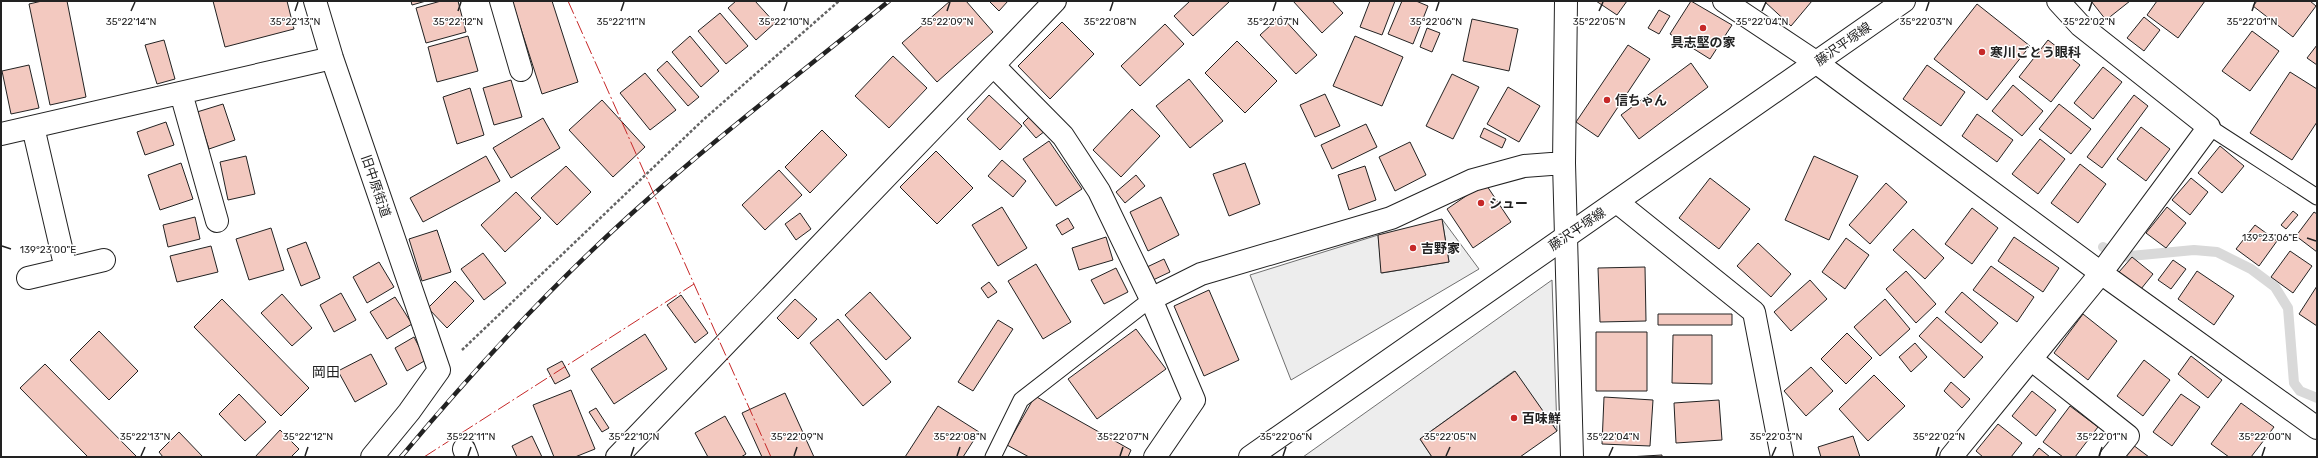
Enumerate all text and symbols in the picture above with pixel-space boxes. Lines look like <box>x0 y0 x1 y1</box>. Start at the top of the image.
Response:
text: 35°22'14"N <box>106 16 156 28</box>
text: 35°22'13"N <box>270 16 320 28</box>
text: 35°22'12"N <box>433 16 483 28</box>
text: 35°22'11"N <box>597 16 646 28</box>
text: 35°22'10"N <box>758 16 810 28</box>
text: 35°22'09"N <box>921 16 973 28</box>
text: 35°22'08"N <box>1083 16 1137 28</box>
text: 35°22'07"N <box>1247 16 1299 28</box>
text: 35°22'06"N <box>1410 16 1462 28</box>
text: 35°22'05"N <box>1573 16 1625 28</box>
text: 35°22'04"N <box>1736 16 1788 28</box>
text: 35°22'03"N <box>1900 16 1952 28</box>
text: 35°22'02"N <box>2063 16 2115 28</box>
text: 35°22'01"N <box>2226 16 2278 28</box>
street label: 藤沢平塚線 <box>1812 19 1874 69</box>
marker: 具志堅の家 <box>1698 23 1708 33</box>
place label: 具志堅の家 <box>1670 35 1736 50</box>
place label: 寒川ごとう眼科 <box>1990 45 2081 60</box>
marker: 寒川ごとう眼科 <box>1977 47 1987 57</box>
place label: 信ちゃん <box>1615 93 1667 108</box>
marker: 信ちゃん <box>1602 95 1612 105</box>
street label: 旧中原街道 <box>358 153 394 219</box>
place label: シュー <box>1489 196 1528 211</box>
marker: シュー <box>1476 198 1486 208</box>
street label: 藤沢平塚線 <box>1546 205 1608 253</box>
text: 139°23'06"E <box>2242 232 2298 244</box>
place label: 吉野家 <box>1421 241 1460 256</box>
marker: 吉野家 <box>1408 243 1418 253</box>
text: 139°23'00"E <box>20 244 76 256</box>
district label: 岡田 <box>312 364 340 381</box>
place label: 百味鮮 <box>1522 411 1561 426</box>
marker: 百味鮮 <box>1509 413 1519 423</box>
text: 35°22'13"N <box>120 431 170 443</box>
text: 35°22'12"N <box>283 431 333 443</box>
text: 35°22'11"N <box>447 431 496 443</box>
text: 35°22'10"N <box>608 431 660 443</box>
text: 35°22'09"N <box>771 431 823 443</box>
text: 35°22'08"N <box>933 431 987 443</box>
text: 35°22'07"N <box>1097 431 1149 443</box>
text: 35°22'06"N <box>1260 431 1312 443</box>
text: 35°22'05"N <box>1424 431 1476 443</box>
text: 35°22'04"N <box>1587 431 1639 443</box>
text: 35°22'03"N <box>1750 431 1802 443</box>
text: 35°22'02"N <box>1913 431 1965 443</box>
text: 35°22'01"N <box>2076 431 2128 443</box>
text: 35°22'00"N <box>2238 431 2292 443</box>

